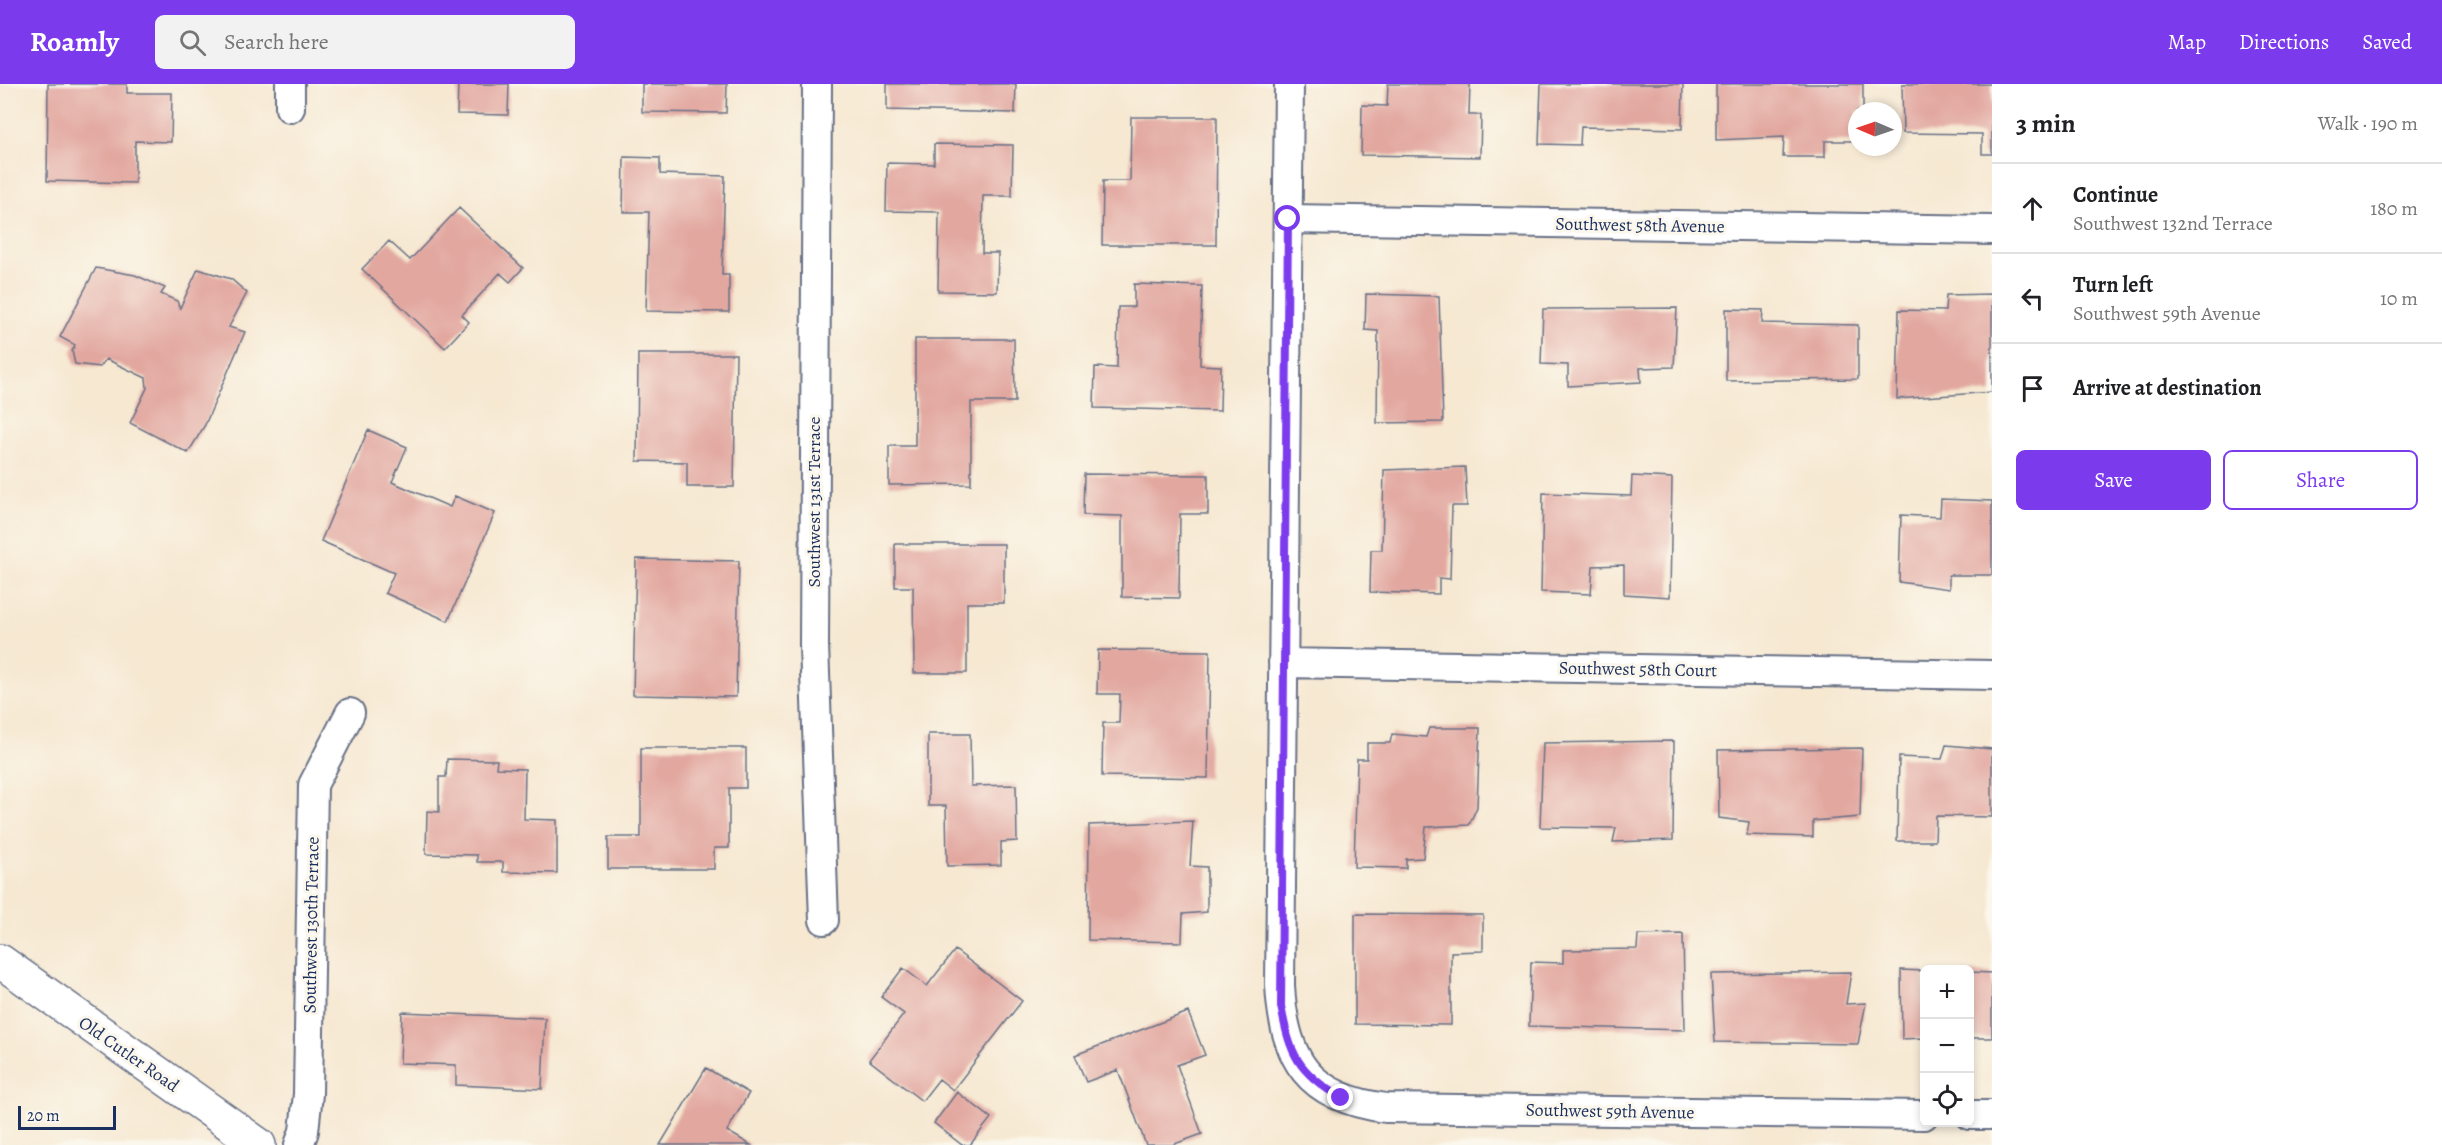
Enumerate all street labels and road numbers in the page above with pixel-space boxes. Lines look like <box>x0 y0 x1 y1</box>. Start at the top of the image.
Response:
street label: Southwest 58th Avenue <box>1555 212 1725 238</box>
street label: Southwest 131st Terrace <box>802 416 826 588</box>
street label: Southwest 58th Court <box>1559 656 1717 682</box>
street label: Southwest 130th Terrace <box>297 836 325 1014</box>
street label: Old Cutler Road <box>74 1010 184 1098</box>
street label: Southwest 59th Avenue <box>1525 1098 1695 1124</box>

